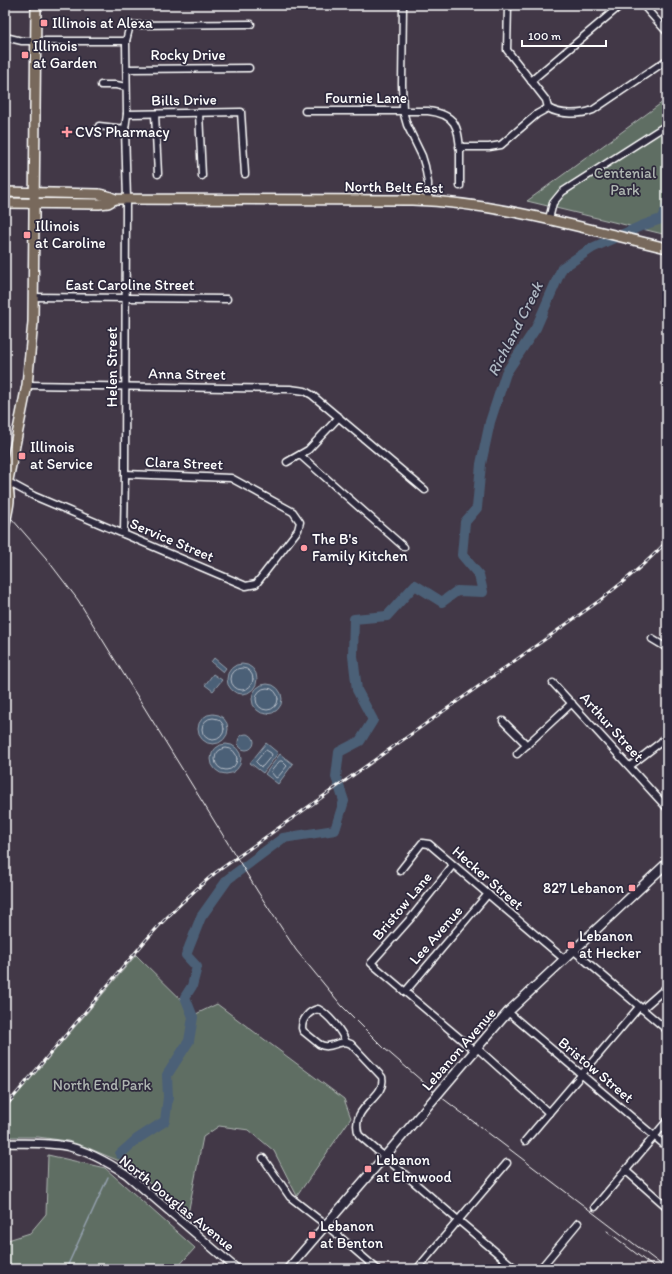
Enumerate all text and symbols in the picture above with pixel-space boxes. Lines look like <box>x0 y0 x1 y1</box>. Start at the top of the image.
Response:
place label: Illinois at Alexa <box>52 14 153 32</box>
marker: Illinois at Alexa <box>39 18 49 28</box>
scale bar <box>522 22 606 48</box>
text: 100 m <box>528 29 561 43</box>
place label: Illinois at Garden <box>33 37 98 72</box>
street label: Rocky Drive <box>150 46 226 64</box>
marker: Illinois at Garden <box>20 50 30 60</box>
street label: Fournie Lane <box>325 89 407 107</box>
street label: Bills Drive <box>151 90 217 110</box>
place label: CVS Pharmacy <box>75 123 169 141</box>
marker: CVS Pharmacy <box>62 127 72 137</box>
park label: Centenial Park <box>594 164 657 199</box>
street label: North Belt East <box>344 177 444 197</box>
place label: Illinois at Caroline <box>35 217 106 252</box>
marker: Illinois at Caroline <box>22 230 32 240</box>
street label: East Caroline Street <box>66 276 195 294</box>
water label: Richland Creek <box>483 278 547 379</box>
street label: Helen Street <box>103 326 121 407</box>
street label: Anna Street <box>148 364 226 384</box>
place label: Illinois at Service <box>30 438 93 473</box>
marker: Illinois at Service <box>17 451 27 461</box>
street label: Clara Street <box>145 453 224 473</box>
street label: Service Street <box>127 514 217 566</box>
place label: The B's Family Kitchen <box>312 530 408 565</box>
marker: The B's Family Kitchen <box>299 543 309 553</box>
street label: Arthur Street <box>576 689 648 766</box>
street label: Hecker Street <box>449 842 528 914</box>
street label: Bristow Lane <box>368 868 436 944</box>
place label: 827 Lebanon <box>543 879 624 897</box>
marker: 827 Lebanon <box>627 883 637 893</box>
street label: Lee Avenue <box>406 902 466 968</box>
place label: Lebanon at Hecker <box>579 927 641 962</box>
marker: Lebanon at Hecker <box>566 940 576 950</box>
street label: Lebanon Avenue <box>418 1004 500 1094</box>
street label: Bristow Street <box>555 1033 638 1107</box>
park label: North End Park <box>53 1076 151 1094</box>
street label: North Douglas Avenue <box>116 1151 238 1255</box>
place label: Lebanon at Elmwood <box>376 1151 451 1186</box>
marker: Lebanon at Elmwood <box>363 1164 373 1174</box>
place label: Lebanon at Benton <box>320 1217 384 1252</box>
marker: Lebanon at Benton <box>307 1230 317 1240</box>

